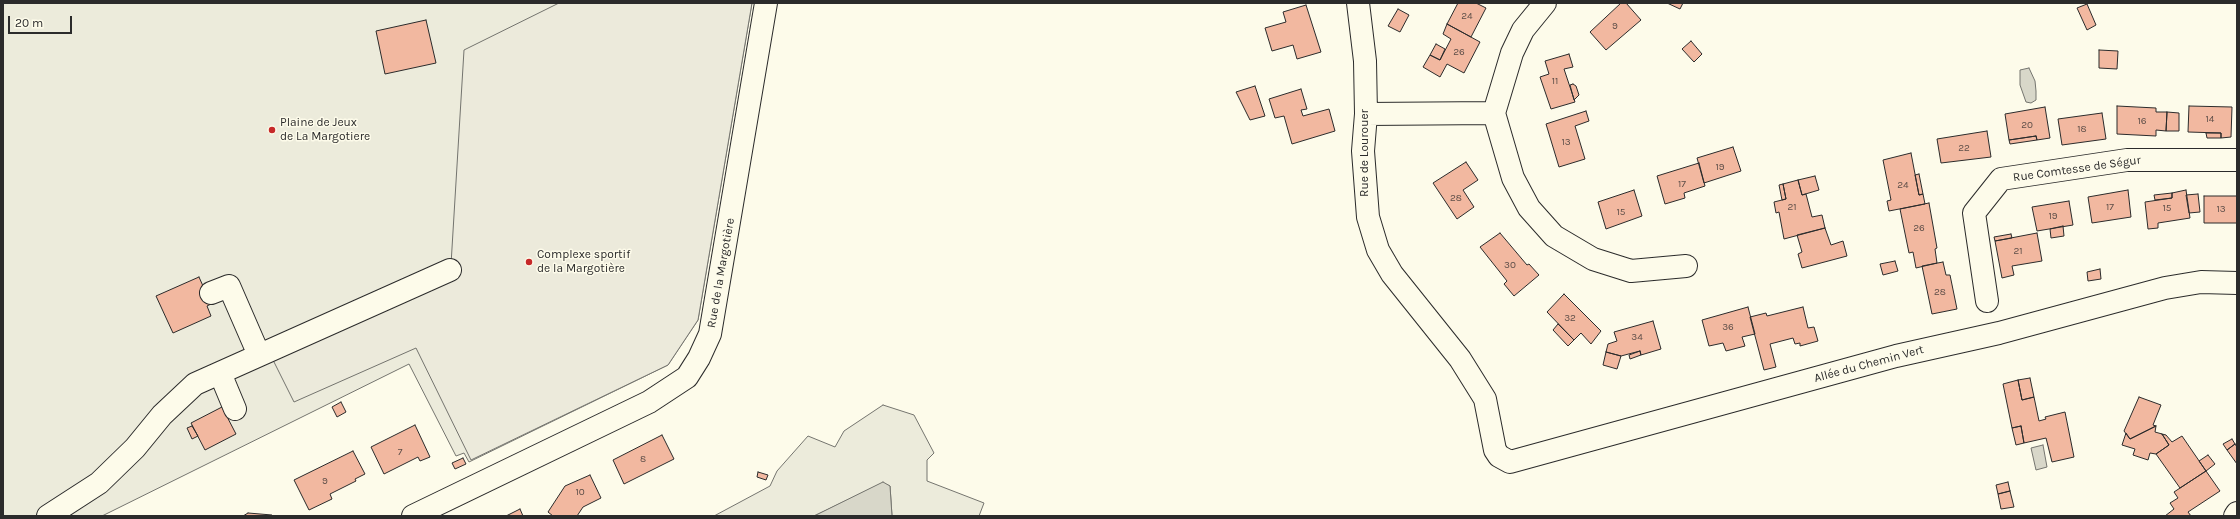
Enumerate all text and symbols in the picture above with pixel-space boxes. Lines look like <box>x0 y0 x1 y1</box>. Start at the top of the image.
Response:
scale bar <box>10 8 74 34</box>
house number: 24 <box>1461 10 1473 22</box>
text: 20 m <box>15 16 43 30</box>
house number: 9 <box>1612 20 1618 32</box>
house number: 26 <box>1453 46 1465 58</box>
house number: 11 <box>1552 75 1558 87</box>
street label: Rue de Lourouer <box>1358 109 1372 197</box>
house number: 14 <box>2206 113 2214 125</box>
house number: 16 <box>2137 115 2147 127</box>
place label: Plaine de Jeux de La Margotiere <box>280 116 370 144</box>
house number: 20 <box>2021 119 2033 131</box>
house number: 18 <box>2077 123 2087 135</box>
marker: Plaine de Jeux de La Margotiere <box>267 125 277 135</box>
house number: 13 <box>1561 136 1571 148</box>
house number: 22 <box>1958 142 1970 154</box>
street label: Rue Comtesse de Ségur <box>2012 153 2142 185</box>
house number: 19 <box>1715 161 1725 173</box>
house number: 17 <box>1678 178 1686 190</box>
house number: 24 <box>1897 179 1909 191</box>
house number: 28 <box>1450 192 1462 204</box>
house number: 21 <box>1787 201 1797 213</box>
house number: 17 <box>2106 201 2114 213</box>
house number: 15 <box>2163 202 2171 214</box>
house number: 13 <box>2216 203 2226 215</box>
house number: 15 <box>1617 206 1625 218</box>
house number: 19 <box>2048 210 2058 222</box>
street label: Rue de la Margotière <box>704 217 738 329</box>
house number: 26 <box>1913 222 1925 234</box>
house number: 21 <box>2013 245 2023 257</box>
place label: Complexe sportif de la Margotière <box>537 248 630 276</box>
marker: Complexe sportif de la Margotière <box>524 257 534 267</box>
house number: 30 <box>1504 259 1516 271</box>
house number: 28 <box>1934 286 1946 298</box>
house number: 32 <box>1564 312 1576 324</box>
house number: 36 <box>1722 321 1734 333</box>
house number: 34 <box>1631 331 1643 343</box>
street label: Allée du Chemin Vert <box>1813 342 1925 386</box>
house number: 7 <box>398 446 402 458</box>
house number: 8 <box>640 453 646 465</box>
house number: 9 <box>322 475 328 487</box>
house number: 10 <box>575 486 585 498</box>

